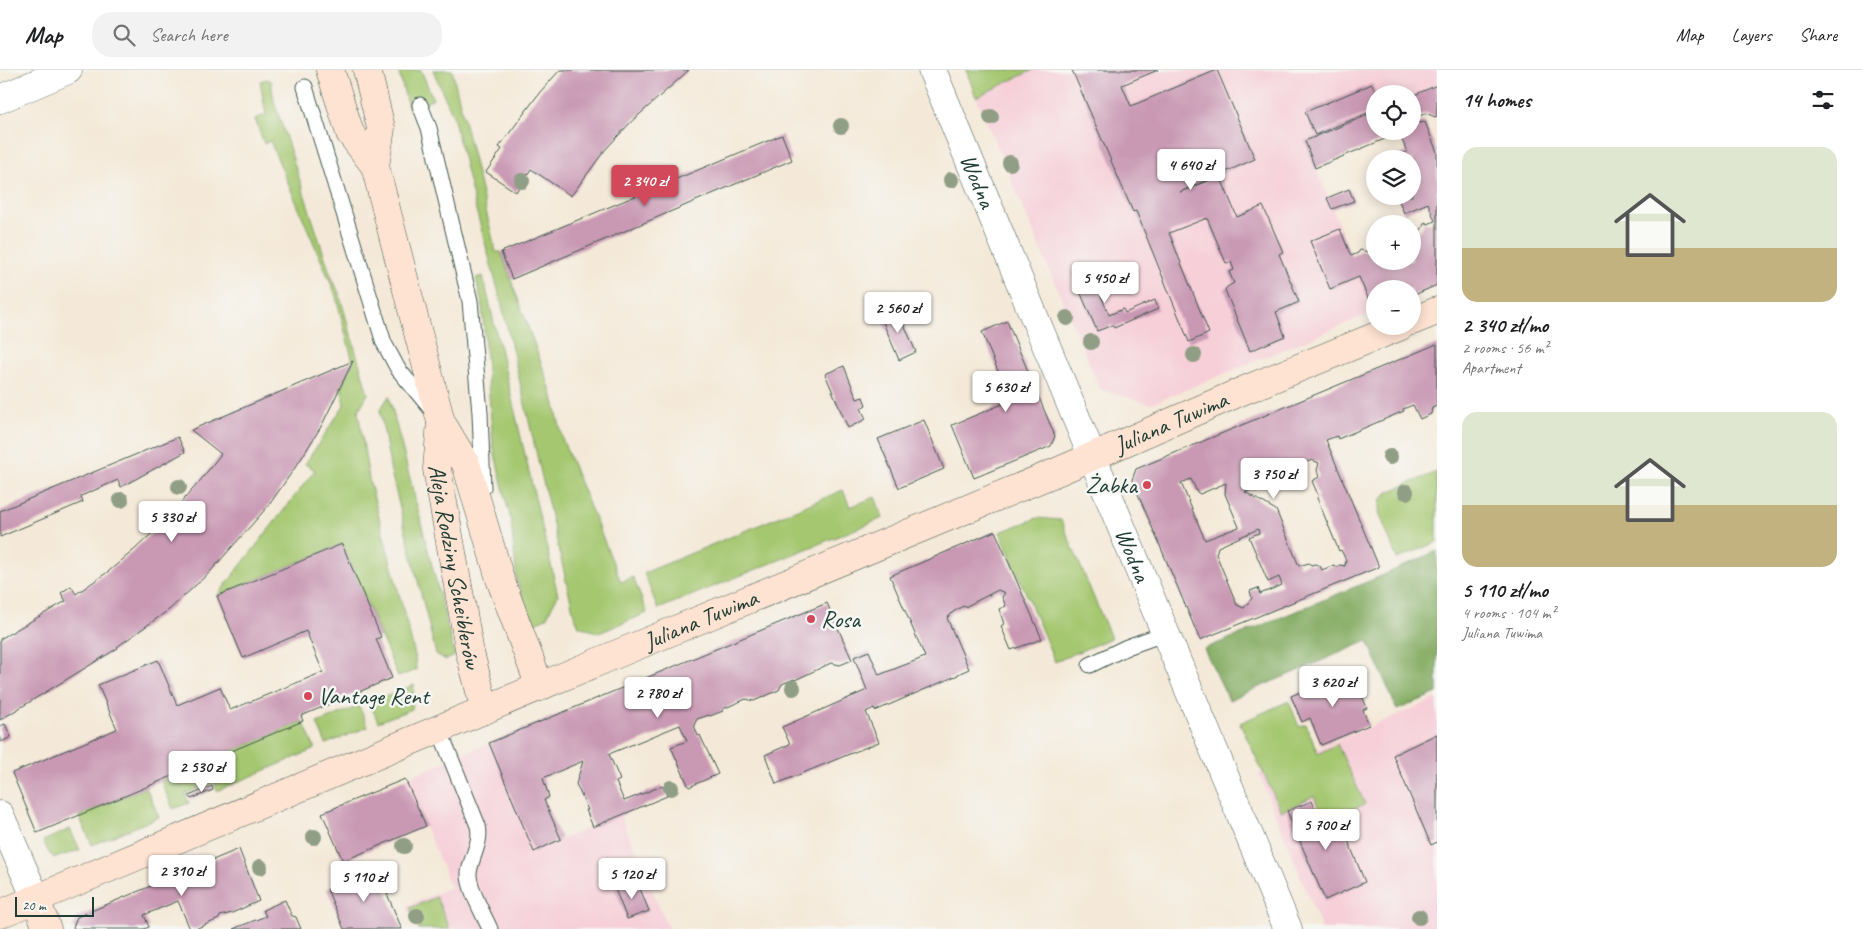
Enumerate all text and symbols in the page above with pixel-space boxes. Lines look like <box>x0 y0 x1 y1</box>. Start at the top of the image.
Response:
search box <box>92 12 442 57</box>
text: Map <box>25 20 62 50</box>
icon: search <box>110 21 138 49</box>
text: Search here <box>150 23 228 47</box>
text: Map <box>1676 24 1704 46</box>
text: Layers <box>1732 24 1771 46</box>
text: Share <box>1799 24 1837 46</box>
map controls <box>1366 85 1421 335</box>
button: locate <box>1366 85 1421 140</box>
icon: filters <box>1809 86 1837 114</box>
text: 14 homes <box>1462 87 1531 113</box>
pin: 4 640 zł <box>1139 148 1243 191</box>
street label: Wodna <box>953 149 1003 214</box>
button: layers <box>1366 150 1421 205</box>
text: 4 640 zł <box>1168 155 1214 175</box>
pin: 2 340 zł <box>593 164 697 207</box>
text: 2 340 zł <box>622 171 668 191</box>
icon: home <box>1605 180 1695 270</box>
button: + <box>1366 215 1421 270</box>
pin: 5 450 zł <box>1053 262 1157 304</box>
text: 5 450 zł <box>1083 268 1127 288</box>
button: − <box>1366 280 1421 335</box>
pin: 2 560 zł <box>846 292 950 334</box>
text: 2 560 zł <box>875 298 921 318</box>
text: 2 340 zł/mo <box>1462 312 1548 338</box>
text: 2 rooms · 56 m² <box>1462 338 1548 358</box>
text: Apartment <box>1462 358 1521 378</box>
pin: 5 630 zł <box>954 370 1058 413</box>
text: 5 630 zł <box>983 377 1029 397</box>
street label: Juliana Tuwima <box>1109 384 1234 460</box>
icon: home <box>1605 445 1695 535</box>
pin: 3 750 zł <box>1222 458 1326 500</box>
street label: Aleja Rodziny Scheiblerów <box>421 462 489 673</box>
text: 3 750 zł <box>1252 464 1296 484</box>
place label: Żabka <box>1085 470 1138 500</box>
marker: Żabka <box>1141 479 1153 491</box>
pin: 5 330 zł <box>120 500 224 543</box>
text: 5 330 zł <box>150 507 194 527</box>
street label: Wodna <box>1108 524 1158 588</box>
text: 5 110 zł/mo <box>1462 577 1548 603</box>
street label: Juliana Tuwima <box>638 582 763 657</box>
text: 4 rooms · 104 m² <box>1462 603 1556 623</box>
place label: Rosa <box>821 604 861 634</box>
marker: Rosa <box>805 613 817 625</box>
text: Juliana Tuwima <box>1462 623 1542 643</box>
pin: 3 620 zł <box>1281 666 1385 708</box>
text: 3 620 zł <box>1310 672 1356 692</box>
pin: 2 780 zł <box>606 676 710 719</box>
place label: Vantage Rent <box>318 681 431 711</box>
text: 2 780 zł <box>635 683 681 703</box>
marker: Vantage Rent <box>302 690 314 702</box>
pin: 2 530 zł <box>150 750 254 793</box>
text: 2 530 zł <box>180 757 224 777</box>
pin: 5 700 zł <box>1274 808 1378 851</box>
text: 5 700 zł <box>1304 815 1348 835</box>
pin: 2 310 zł <box>130 854 234 897</box>
pin: 5 120 zł <box>580 858 684 900</box>
pin: 5 110 zł <box>312 860 416 903</box>
text: 2 310 zł <box>159 861 205 881</box>
text: 5 120 zł <box>610 864 654 884</box>
text: 5 110 zł <box>342 867 386 887</box>
scale bar <box>15 894 94 917</box>
text: 20 m <box>22 897 46 914</box>

